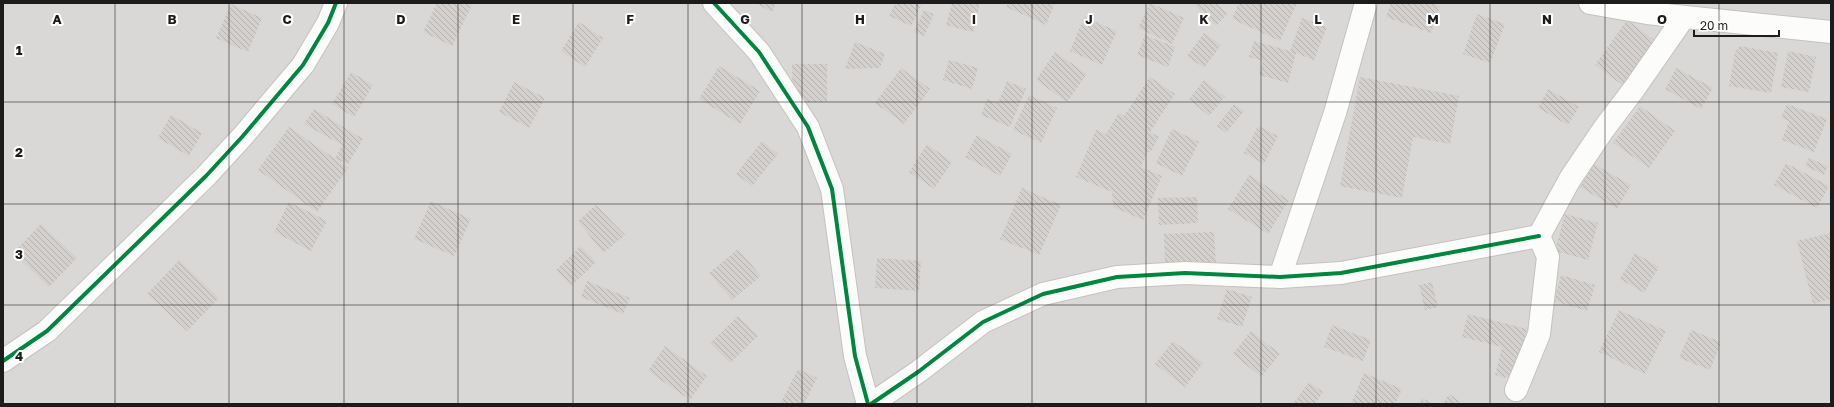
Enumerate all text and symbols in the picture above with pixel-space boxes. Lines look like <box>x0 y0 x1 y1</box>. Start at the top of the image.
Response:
text: A <box>52 11 62 27</box>
text: B <box>167 11 177 27</box>
text: C <box>282 11 292 27</box>
text: D <box>396 11 406 27</box>
text: E <box>512 11 520 27</box>
text: F <box>626 11 634 27</box>
text: G <box>740 11 750 27</box>
text: H <box>855 11 865 27</box>
text: I <box>972 11 976 27</box>
text: J <box>1085 11 1093 27</box>
text: K <box>1199 11 1209 27</box>
text: L <box>1314 11 1322 27</box>
text: M <box>1427 11 1439 27</box>
text: N <box>1542 11 1552 27</box>
text: O <box>1657 11 1667 27</box>
scale bar <box>1694 12 1779 38</box>
text: 20 m <box>1700 18 1728 33</box>
text: 1 <box>16 42 23 58</box>
text: 2 <box>15 144 23 160</box>
text: 3 <box>15 246 23 262</box>
text: 4 <box>15 348 23 364</box>

